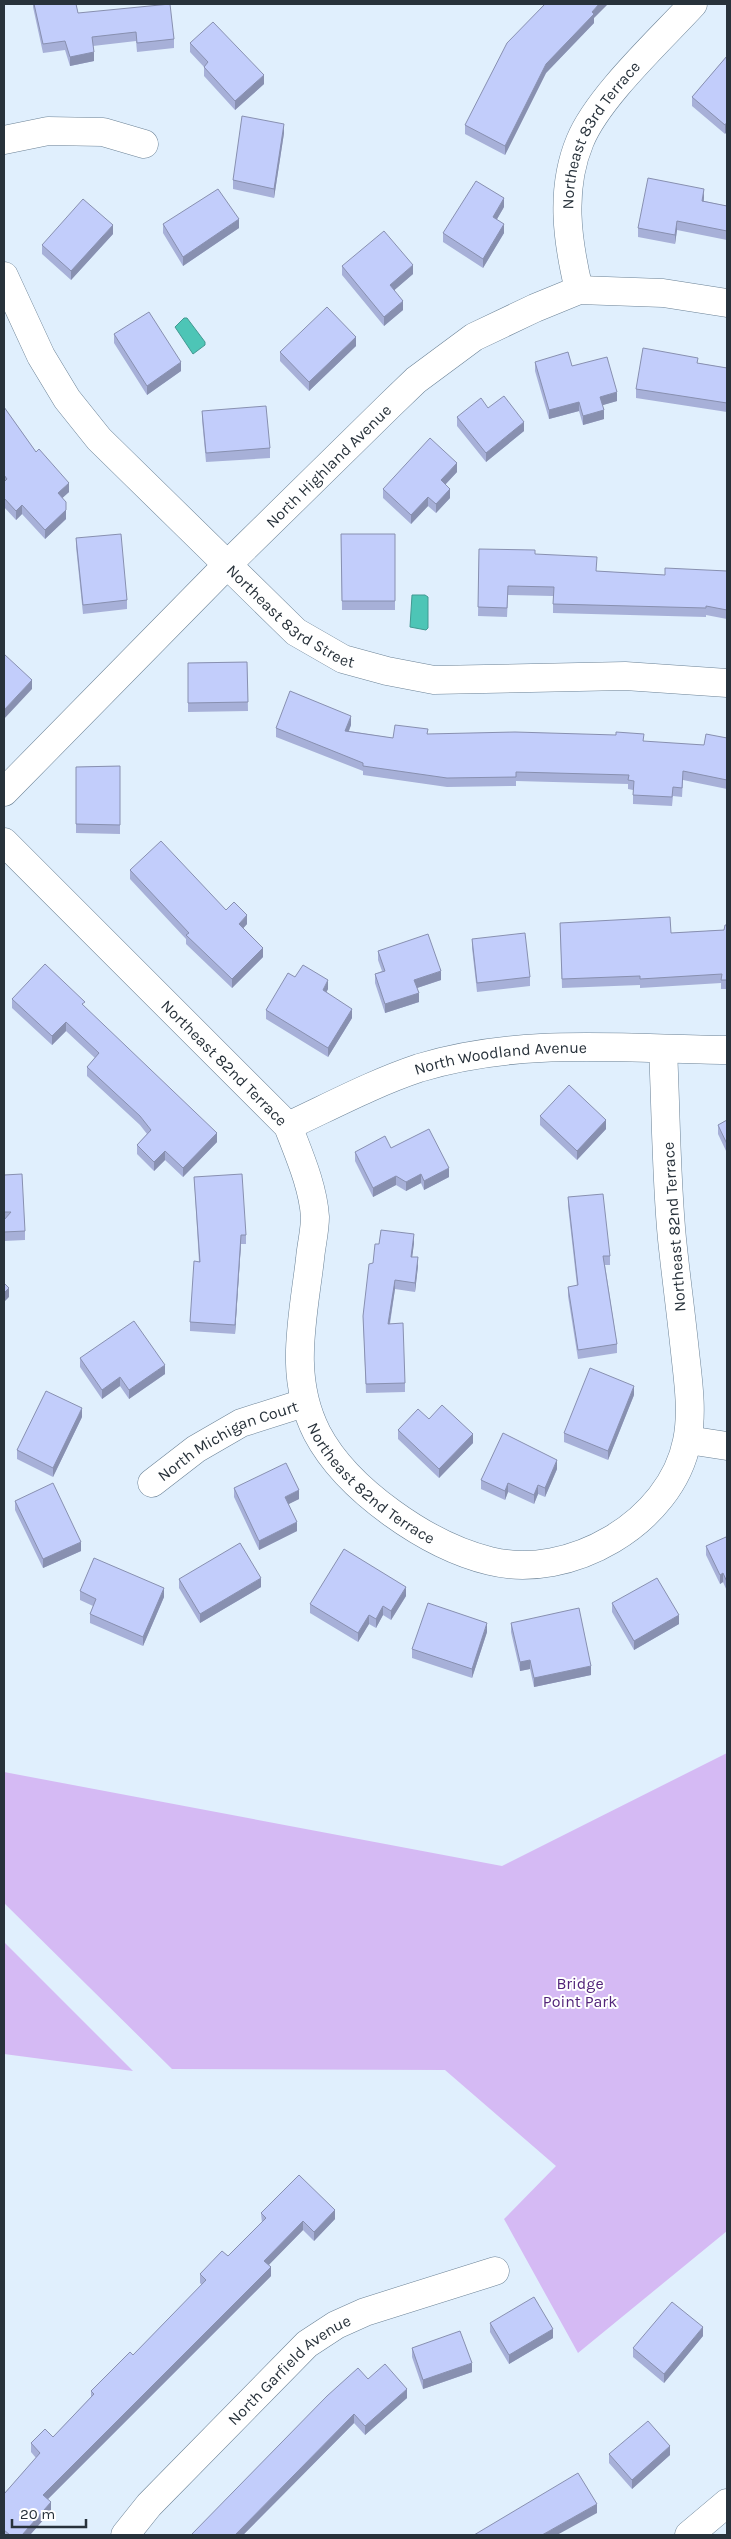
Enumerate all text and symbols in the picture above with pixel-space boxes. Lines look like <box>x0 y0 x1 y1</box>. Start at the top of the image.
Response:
street label: Northeast 83rd Terrace <box>558 57 644 210</box>
street label: North Highland Avenue <box>262 400 395 531</box>
street label: Northeast 83rd Street <box>223 560 357 671</box>
street label: Northeast 82nd Terrace <box>158 996 292 1130</box>
street label: North Woodland Avenue <box>412 1037 587 1078</box>
street label: Northeast 82nd Terrace <box>659 1141 689 1313</box>
street label: North Michigan Court <box>154 1396 300 1485</box>
street label: Northeast 82nd Terrace <box>304 1419 438 1547</box>
park label: Bridge Point Park <box>543 1974 617 2011</box>
street label: North Garfield Avenue <box>224 2310 353 2429</box>
scale bar <box>12 2496 86 2528</box>
text: 20 m <box>20 2505 55 2523</box>

